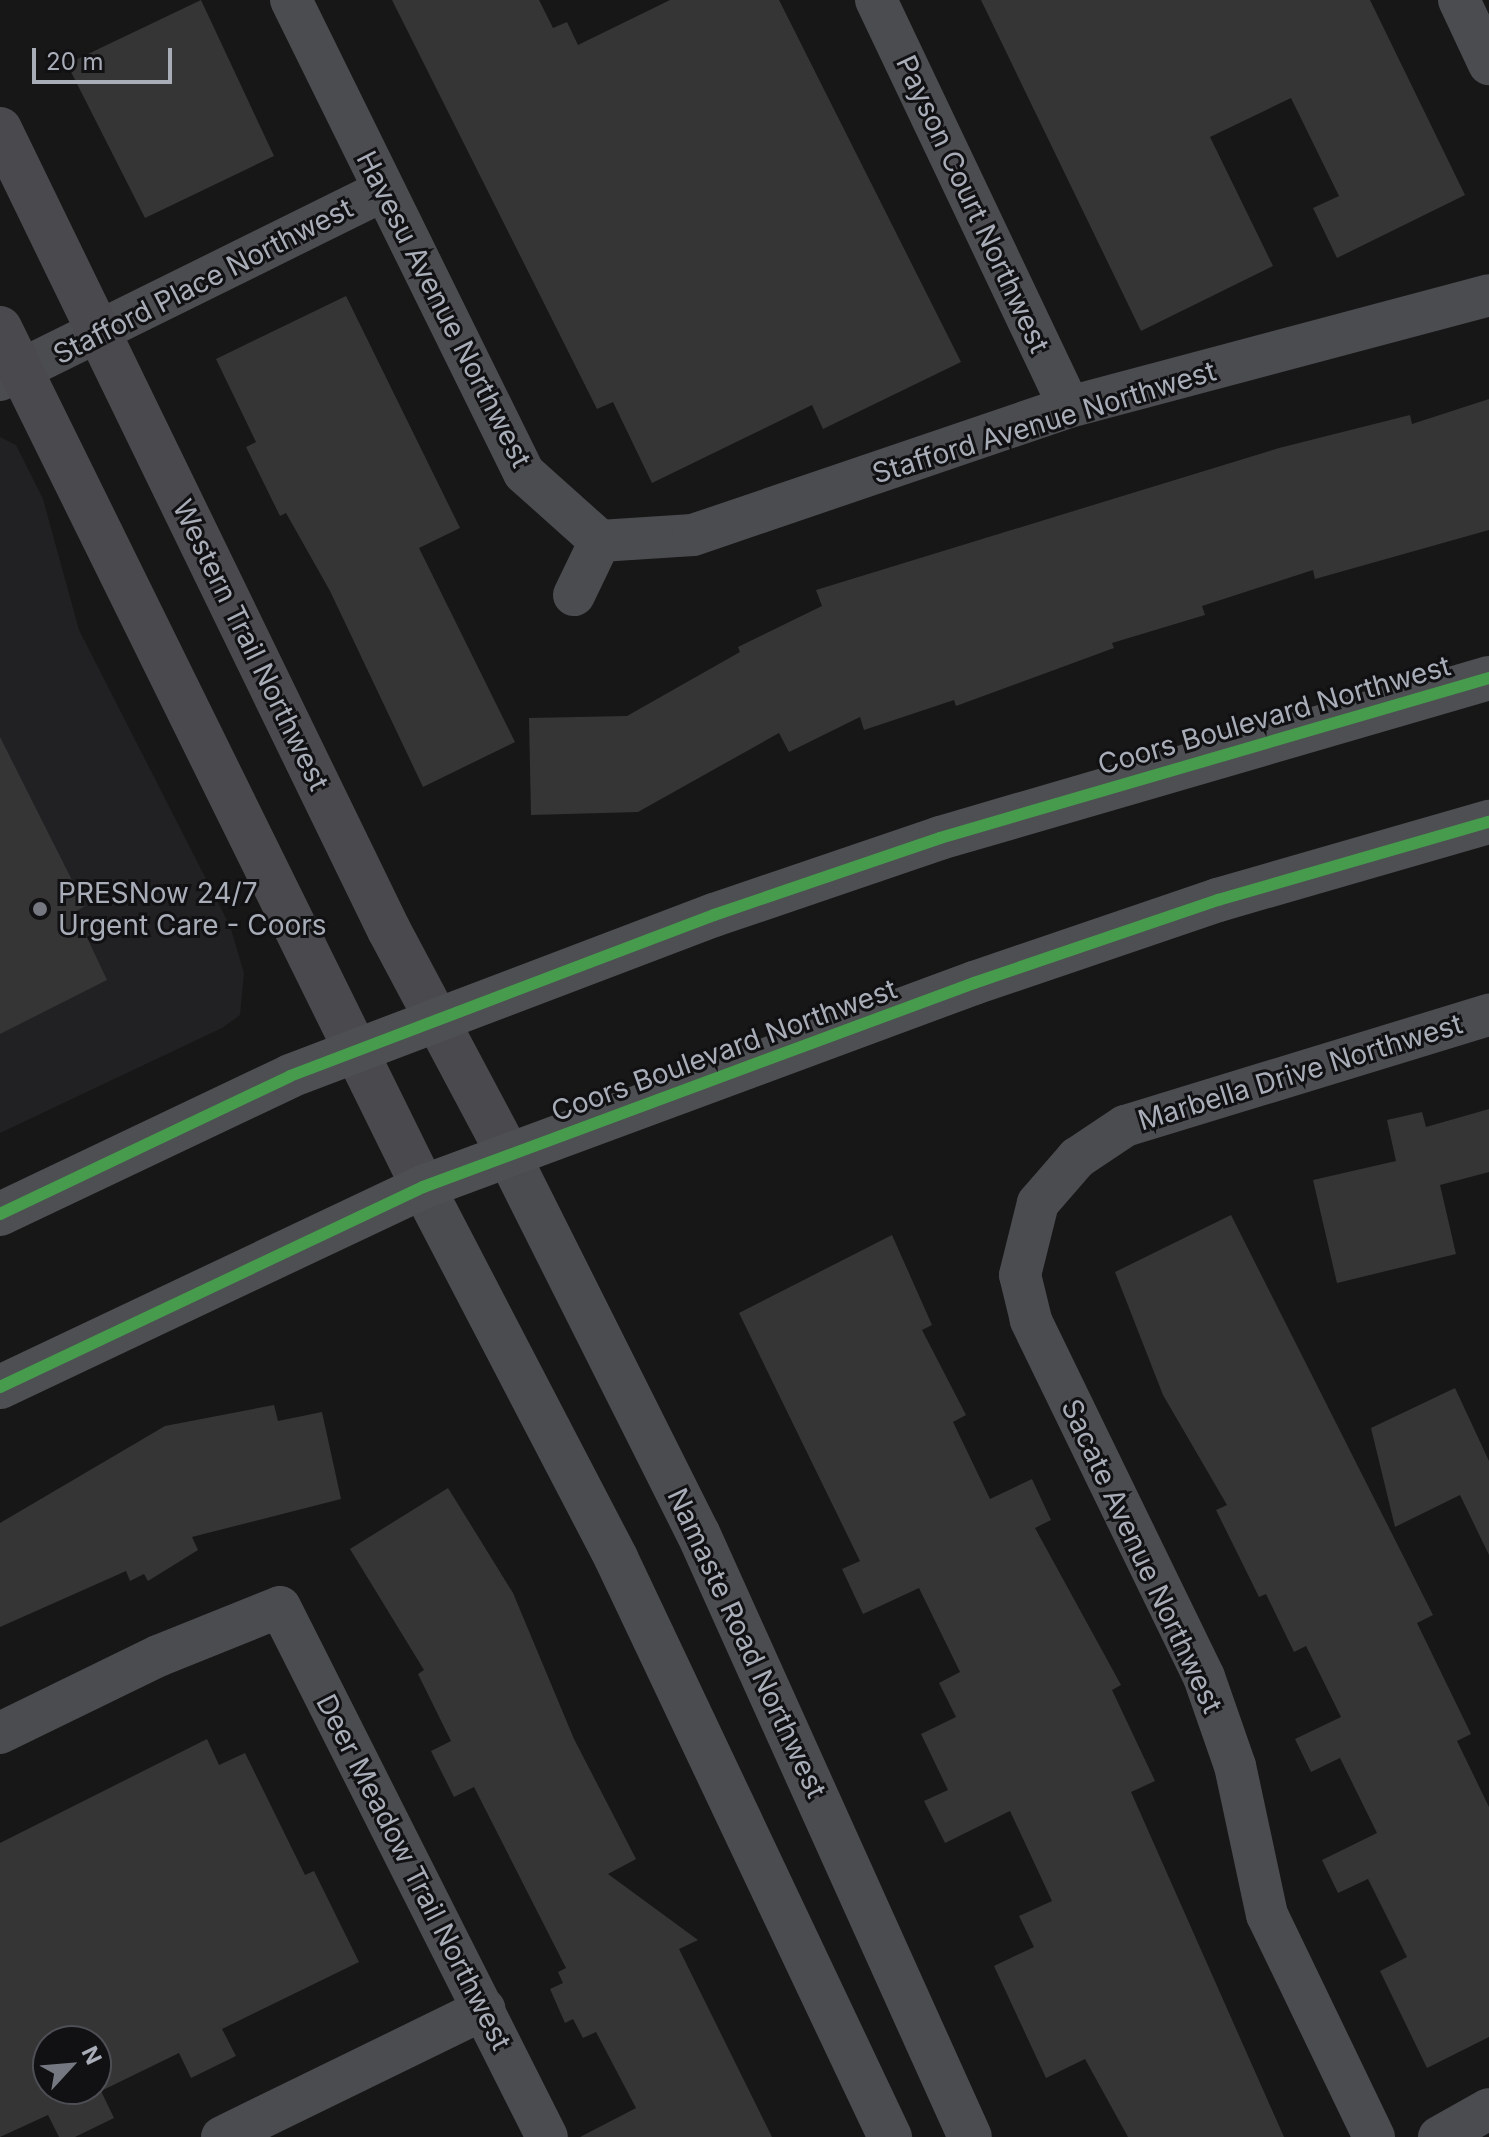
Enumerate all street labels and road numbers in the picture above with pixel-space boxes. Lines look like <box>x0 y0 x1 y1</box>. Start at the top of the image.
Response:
street label: Payson Court Northwest <box>889 50 1057 358</box>
street label: Havesu Avenue Northwest <box>350 145 538 473</box>
street label: Stafford Place Northwest <box>48 191 358 371</box>
street label: Stafford Avenue Northwest <box>868 354 1220 490</box>
street label: Western Trail Northwest <box>166 494 336 796</box>
street label: Coors Boulevard Northwest <box>1094 649 1454 781</box>
street label: Coors Boulevard Northwest <box>547 972 901 1128</box>
street label: Marbella Drive Northwest <box>1134 1007 1466 1137</box>
street label: Sacate Avenue Northwest <box>1054 1394 1230 1718</box>
street label: Namaste Road Northwest <box>660 1483 834 1803</box>
street label: Deer Meadow Trail Northwest <box>309 1689 519 2055</box>

